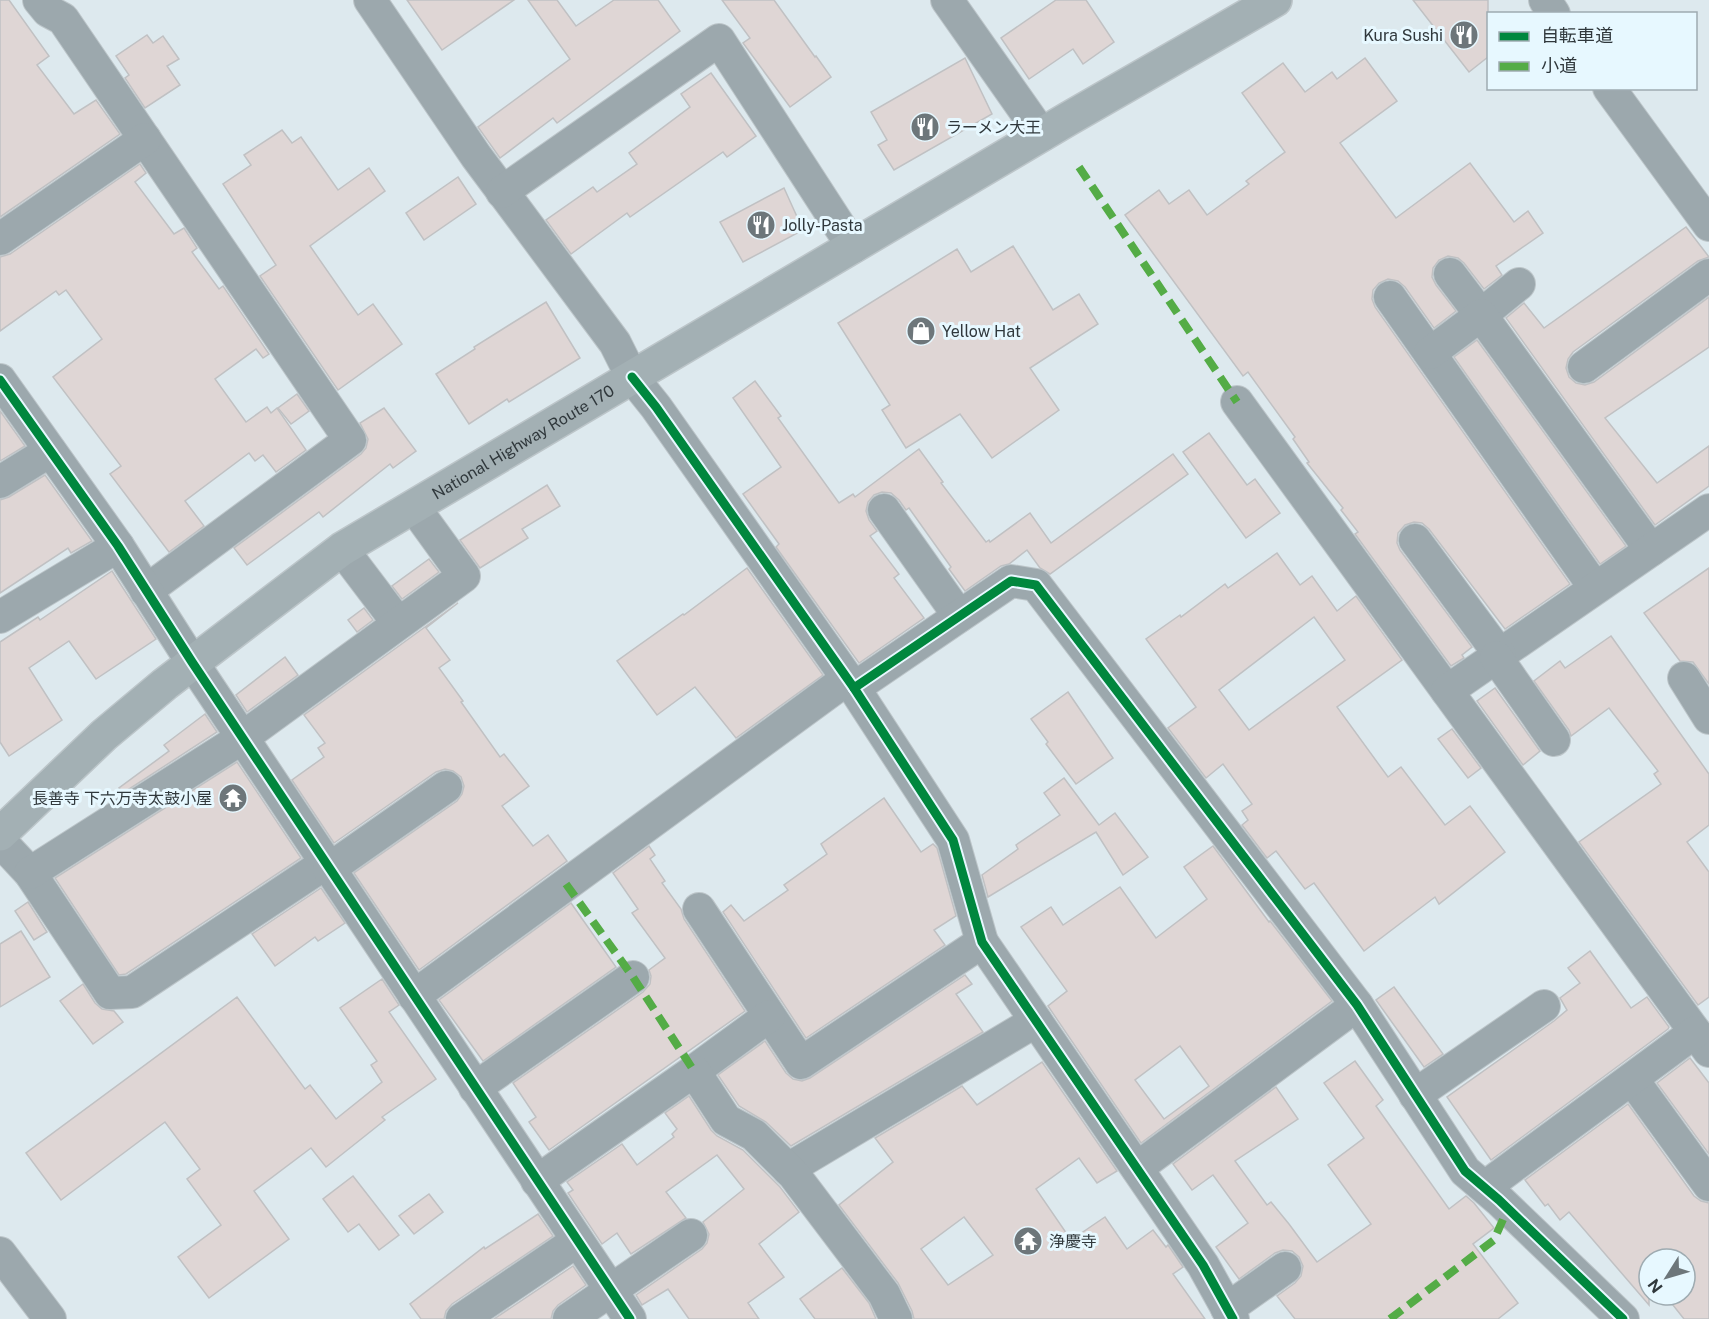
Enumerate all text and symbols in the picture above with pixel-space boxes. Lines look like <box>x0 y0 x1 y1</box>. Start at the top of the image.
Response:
legend <box>1487 12 1697 90</box>
restaurant icon: Kura Sushi <box>1448 19 1480 51</box>
text: 自転車道 <box>1541 25 1613 46</box>
place label: Kura Sushi <box>1363 26 1443 45</box>
text: 小道 <box>1541 55 1577 76</box>
restaurant icon: ラーメン大王 <box>909 111 941 143</box>
place label: ラーメン大王 <box>946 118 1041 137</box>
restaurant icon: Jolly-Pasta <box>745 209 777 241</box>
place label: Jolly-Pasta <box>782 216 863 235</box>
shop icon: Yellow Hat <box>905 315 937 347</box>
place label: Yellow Hat <box>942 322 1021 341</box>
street label: National Highway Route 170 <box>429 381 618 504</box>
temple icon: 長善寺 下六万寺太鼓小屋 <box>217 782 249 814</box>
place label: 長善寺 下六万寺太鼓小屋 <box>32 789 212 808</box>
temple icon: 浄慶寺 <box>1012 1225 1044 1257</box>
place label: 浄慶寺 <box>1049 1232 1097 1251</box>
north arrow <box>1637 1247 1697 1307</box>
text: N <box>1644 1275 1667 1296</box>

